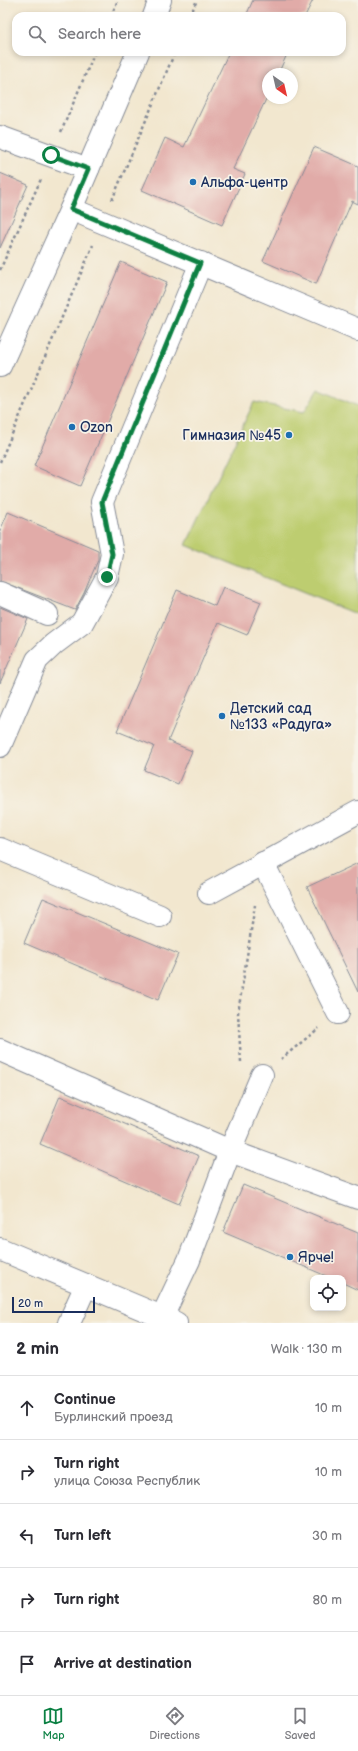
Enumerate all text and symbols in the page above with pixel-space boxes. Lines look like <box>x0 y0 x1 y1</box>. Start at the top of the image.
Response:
search box <box>12 12 346 56</box>
icon: search <box>26 23 48 45</box>
text: Search here <box>58 25 141 44</box>
north arrow <box>262 68 298 104</box>
route start <box>42 146 60 164</box>
place label: Альфа-центр <box>200 174 288 191</box>
marker: Альфа-центр <box>188 177 198 187</box>
place label: Ozon <box>80 419 113 436</box>
marker: Ozon <box>67 422 77 432</box>
place label: Гимназия №45 <box>182 427 281 444</box>
marker: Гимназия №45 <box>284 430 294 440</box>
route end <box>98 568 116 586</box>
place label: Детский сад №133 «Радуга» <box>230 700 332 733</box>
marker: Детский сад №133 «Радуга» <box>217 711 227 721</box>
place label: Ярче! <box>298 1249 334 1266</box>
marker: Ярче! <box>285 1252 295 1262</box>
map controls <box>310 1275 346 1311</box>
button: locate <box>310 1275 346 1311</box>
scale bar <box>12 1295 95 1314</box>
text: 20 m <box>18 1297 43 1310</box>
text: 2 min <box>16 1339 59 1359</box>
text: Walk · 130 m <box>271 1341 342 1357</box>
text: Continue <box>54 1390 116 1409</box>
icon: ahead <box>16 1397 38 1419</box>
text: 10 m <box>315 1400 342 1416</box>
text: Бурлинский проезд <box>54 1409 173 1425</box>
text: Turn right <box>54 1454 119 1473</box>
icon: right <box>16 1461 38 1483</box>
text: 10 m <box>315 1464 342 1480</box>
text: улица Союза Республик <box>54 1473 200 1489</box>
icon: left <box>16 1525 38 1547</box>
text: Turn left <box>54 1526 111 1545</box>
text: 30 m <box>312 1528 342 1544</box>
icon: right <box>16 1589 38 1611</box>
text: Turn right <box>54 1590 119 1609</box>
text: 80 m <box>313 1592 342 1608</box>
icon: arrive <box>16 1653 38 1675</box>
text: Arrive at destination <box>54 1654 192 1673</box>
tab: Map <box>42 1705 65 1742</box>
tab: Directions <box>149 1705 200 1742</box>
tab: Saved <box>285 1705 316 1742</box>

